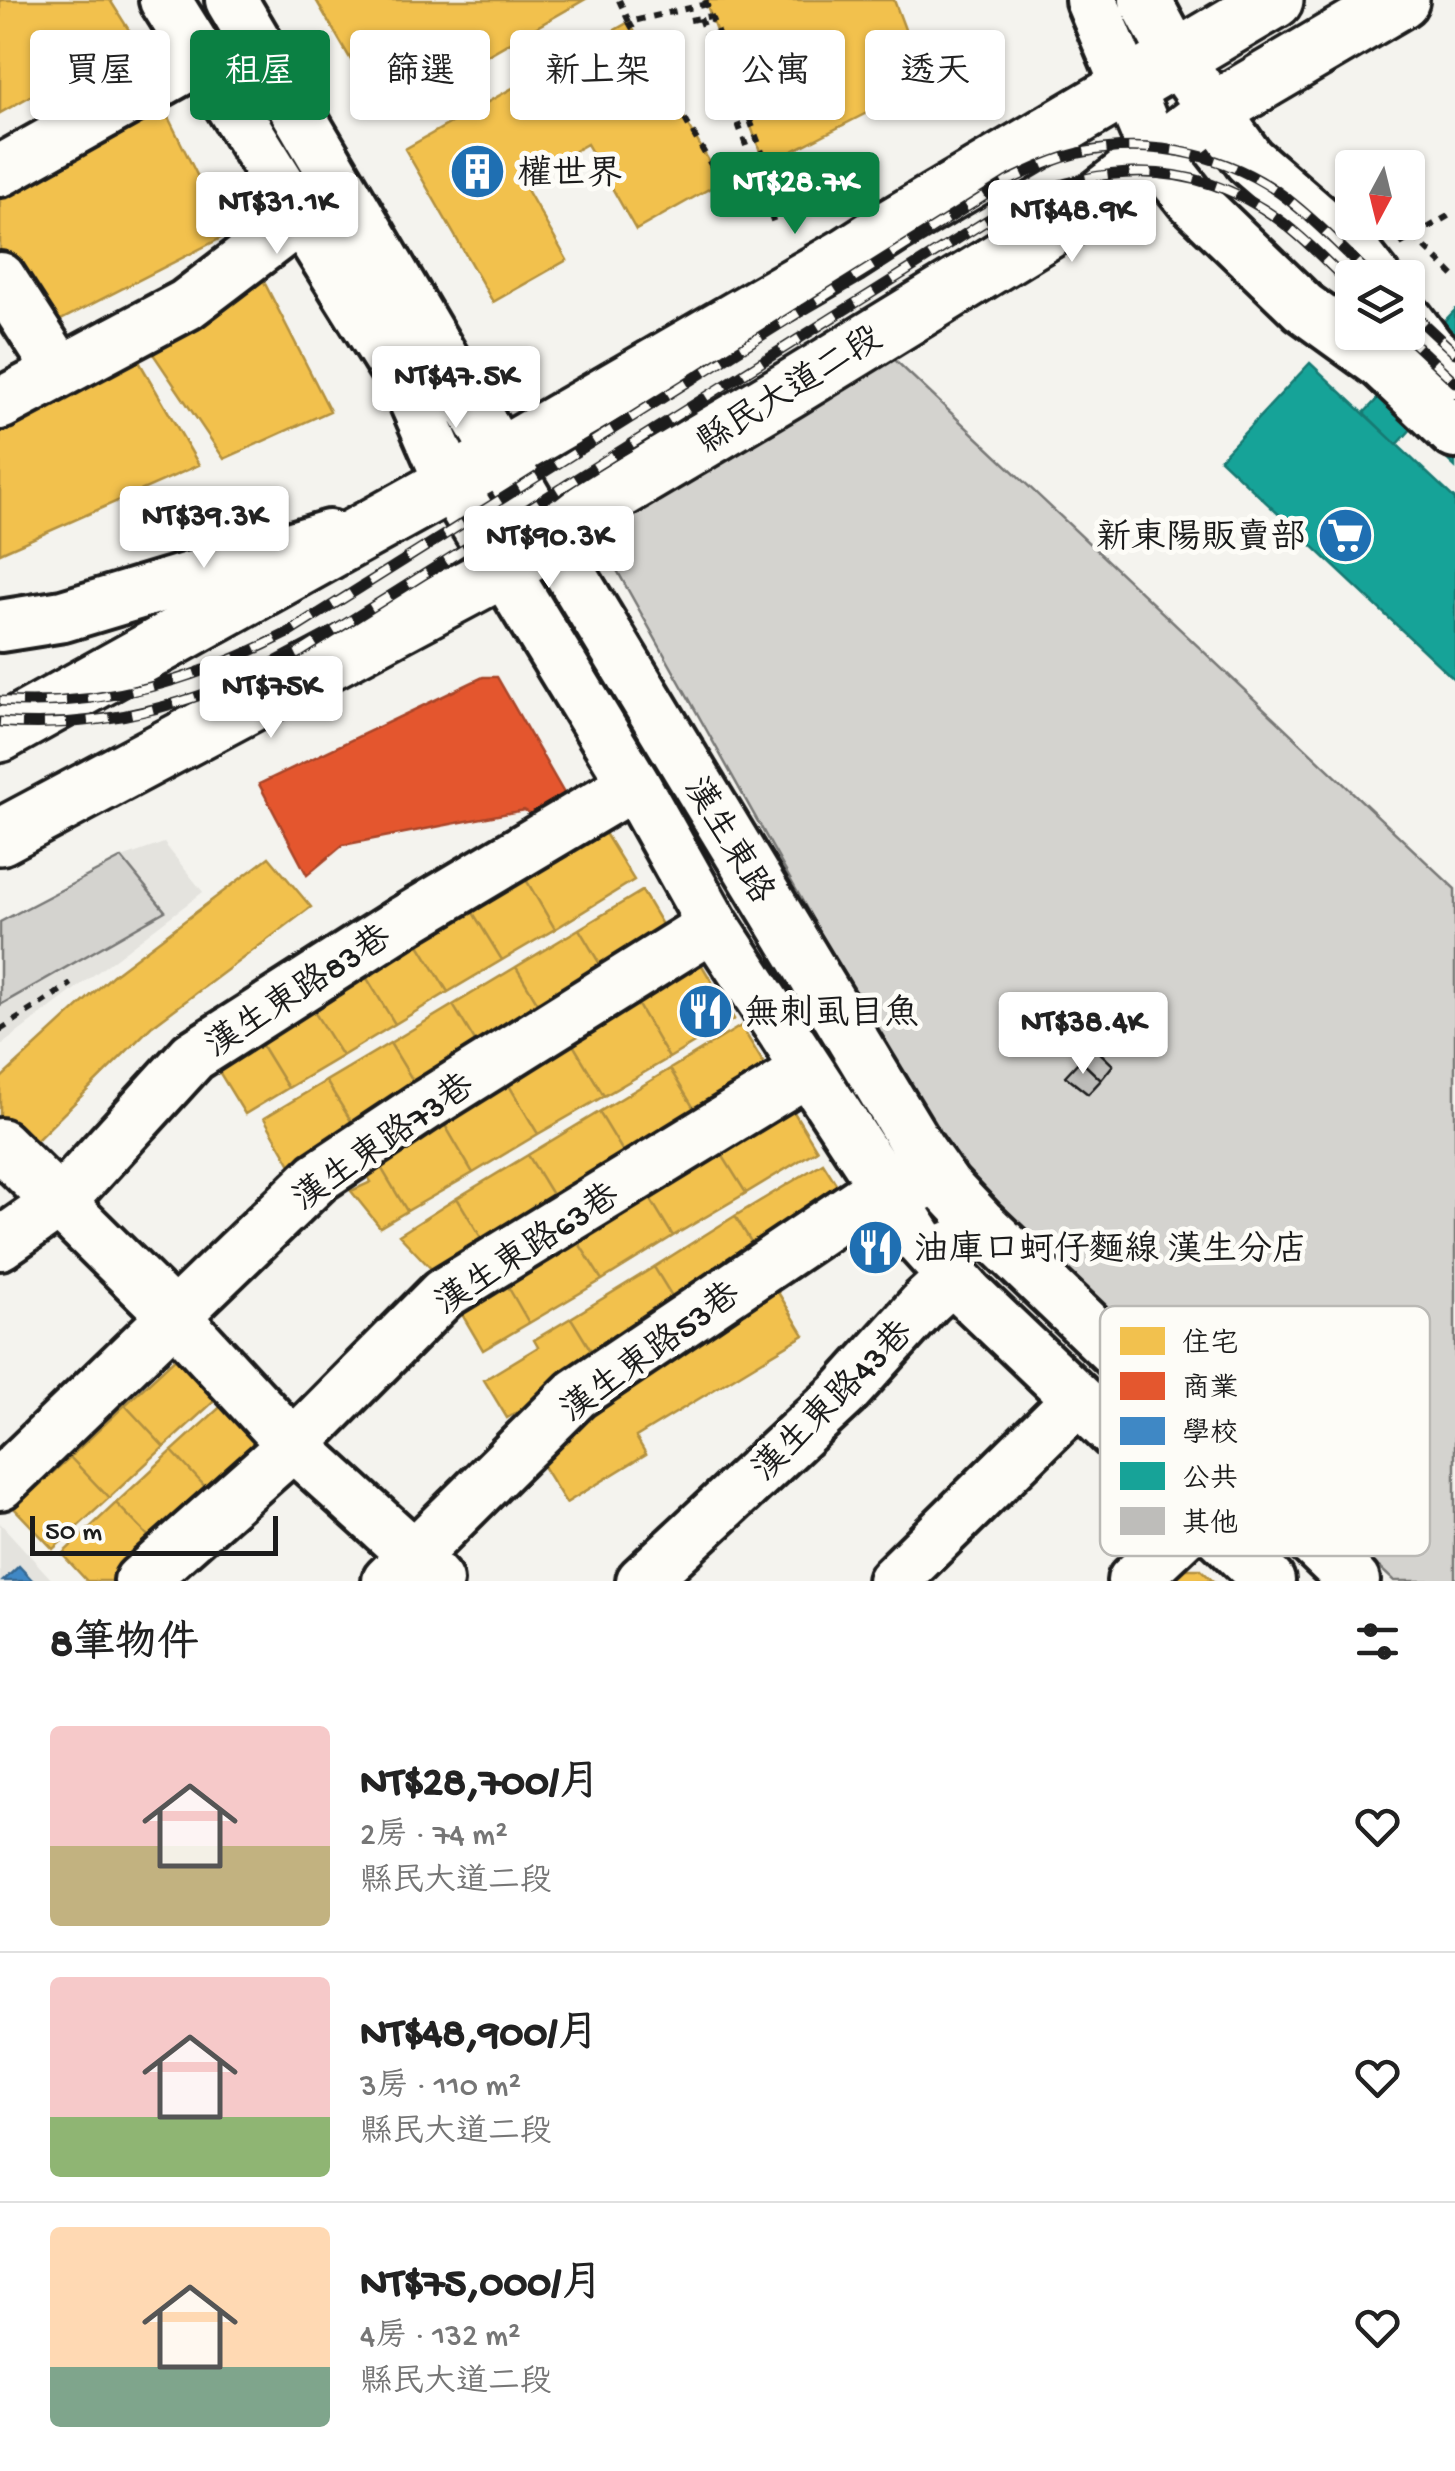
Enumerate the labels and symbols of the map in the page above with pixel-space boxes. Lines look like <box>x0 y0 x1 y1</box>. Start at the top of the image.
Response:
building icon: 權世界 <box>448 141 508 201</box>
north arrow <box>1335 150 1425 240</box>
pin: NT$28.7K <box>692 152 898 237</box>
place label: 權世界 <box>517 154 622 197</box>
pin: NT$31.1K <box>174 172 380 257</box>
pin: NT$48.9K <box>969 180 1175 265</box>
street label: 縣民大道二段 <box>690 318 891 466</box>
pin: NT$47.5K <box>353 346 559 431</box>
pin: NT$39.3K <box>101 486 307 571</box>
supermarket icon: 新東陽販賣部 <box>1315 505 1375 565</box>
pin: NT$90.3K <box>446 506 652 591</box>
place label: 新東陽販賣部 <box>1096 517 1306 561</box>
pin: NT$75K <box>190 656 352 741</box>
street label: 漢生東路 <box>673 770 782 912</box>
street label: 漢生東路83巷 <box>198 916 400 1069</box>
restaurant icon: 無刺虱目魚 <box>675 981 735 1041</box>
pin: NT$38.4K <box>980 992 1186 1077</box>
place label: 無刺虱目魚 <box>744 993 919 1037</box>
street label: 漢生東路73巷 <box>285 1065 483 1222</box>
street label: 漢生東路63巷 <box>428 1174 629 1326</box>
restaurant icon: 油庫口蚵仔麵線 漢生分店 <box>845 1217 905 1277</box>
place label: 油庫口蚵仔麵線 漢生分店 <box>914 1230 1307 1273</box>
street label: 漢生東路53巷 <box>553 1273 750 1433</box>
legend <box>1100 1306 1430 1556</box>
street label: 漢生東路43巷 <box>744 1312 924 1492</box>
text: 住宅 <box>1182 1328 1238 1362</box>
text: 商業 <box>1182 1373 1238 1407</box>
text: 學校 <box>1182 1417 1238 1452</box>
text: 公共 <box>1182 1463 1238 1497</box>
text: 其他 <box>1182 1508 1238 1542</box>
scale bar <box>30 1511 278 1556</box>

